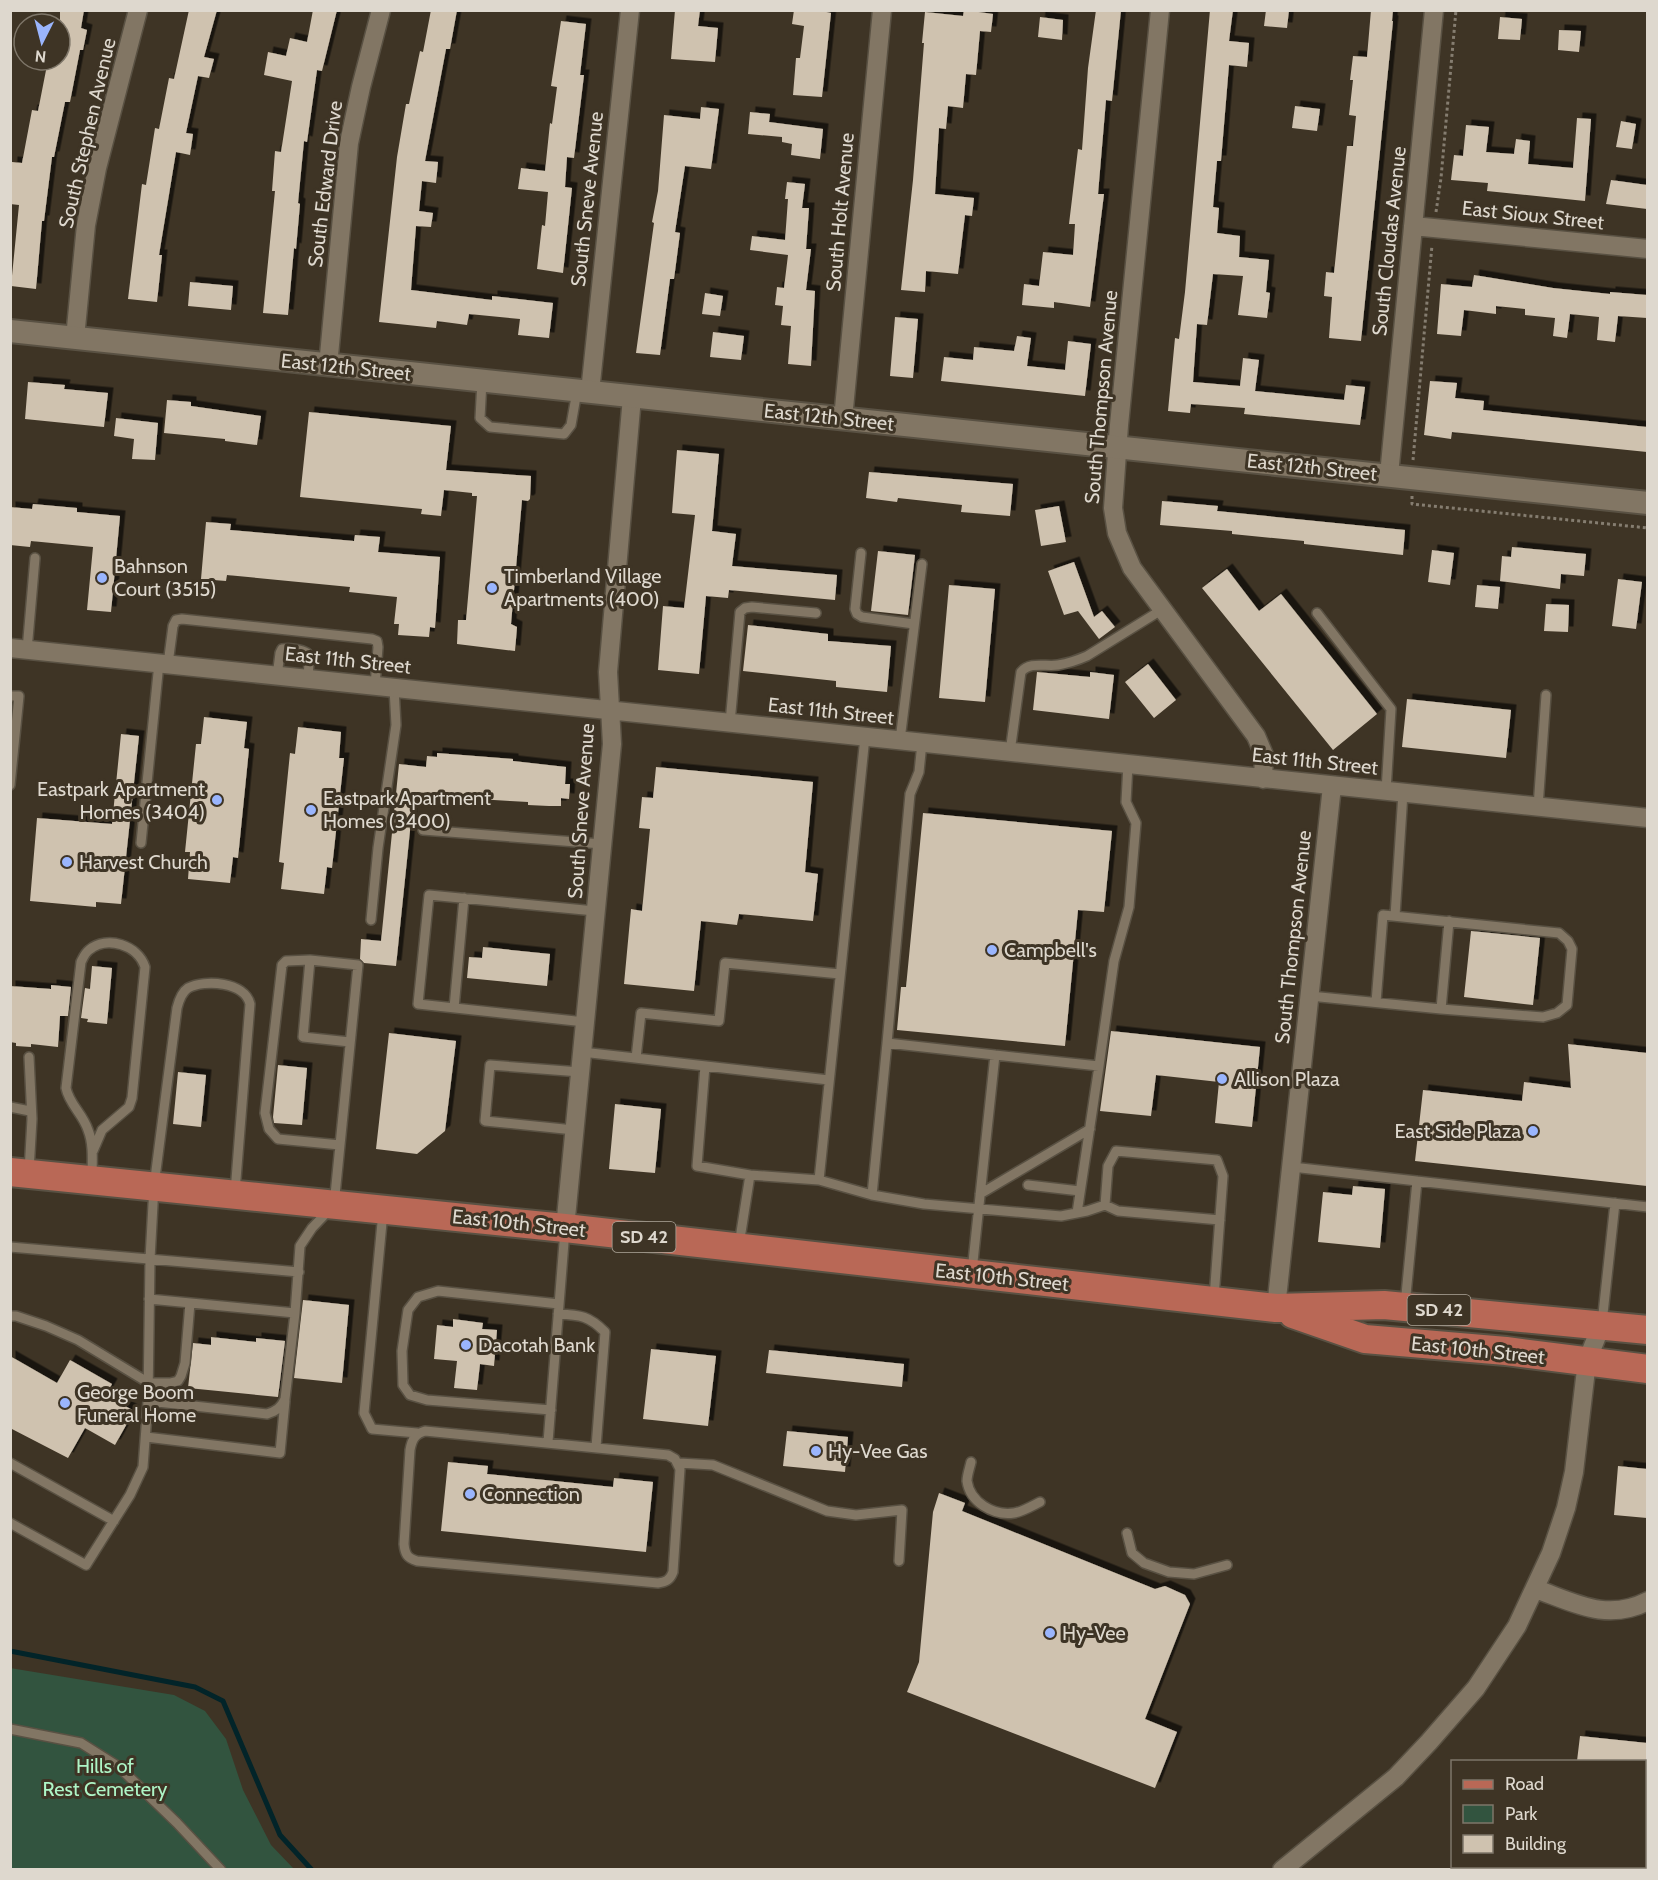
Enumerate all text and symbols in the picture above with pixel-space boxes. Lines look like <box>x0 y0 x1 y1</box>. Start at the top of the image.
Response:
north arrow <box>12 12 72 72</box>
street label: South Stephen Avenue <box>53 35 121 231</box>
text: N <box>34 46 47 66</box>
street label: South Edward Drive <box>303 99 347 269</box>
street label: South Sneve Avenue <box>566 110 608 288</box>
street label: South Holt Avenue <box>821 132 859 292</box>
street label: South Cloudas Avenue <box>1367 145 1411 337</box>
street label: East Sioux Street <box>1461 196 1606 234</box>
street label: South Thompson Avenue <box>1080 289 1122 505</box>
street label: East 12th Street <box>280 348 412 386</box>
street label: East 12th Street <box>763 398 895 436</box>
street label: East 12th Street <box>1246 448 1378 486</box>
place label: Bahnson Court (3515) <box>114 554 217 601</box>
place label: Timberland Village Apartments (400) <box>504 564 662 611</box>
marker: Bahnson Court (3515) <box>95 571 109 585</box>
marker: Timberland Village Apartments (400) <box>485 581 499 595</box>
street label: East 11th Street <box>284 641 413 679</box>
street label: East 11th Street <box>767 692 896 730</box>
street label: South Sneve Avenue <box>563 722 599 900</box>
street label: East 11th Street <box>1251 742 1380 780</box>
place label: Eastpark Apartment Homes (3404) <box>37 777 205 824</box>
place label: Eastpark Apartment Homes (3400) <box>323 786 491 833</box>
marker: Eastpark Apartment Homes (3404) <box>210 793 224 807</box>
marker: Eastpark Apartment Homes (3400) <box>304 803 318 817</box>
street label: South Thompson Avenue <box>1270 829 1316 1045</box>
place label: Harvest Church <box>79 850 208 874</box>
marker: Harvest Church <box>60 855 74 869</box>
place label: Campbell's <box>1004 938 1097 962</box>
marker: Campbell's <box>985 943 999 957</box>
place label: Allison Plaza <box>1234 1067 1340 1091</box>
marker: Allison Plaza <box>1215 1072 1229 1086</box>
place label: East Side Plaza <box>1394 1119 1521 1143</box>
marker: East Side Plaza <box>1526 1124 1540 1138</box>
street label: East 10th Street <box>451 1204 587 1242</box>
road number: SD 42 <box>612 1222 676 1252</box>
street label: East 10th Street <box>934 1258 1070 1296</box>
road number: SD 42 <box>1408 1295 1470 1325</box>
street label: East 10th Street <box>1410 1331 1546 1369</box>
place label: Dacotah Bank <box>478 1333 595 1357</box>
marker: Dacotah Bank <box>459 1338 473 1352</box>
place label: George Boom Funeral Home <box>77 1380 196 1427</box>
marker: George Boom Funeral Home <box>58 1396 72 1410</box>
place label: Hy-Vee Gas <box>828 1439 927 1463</box>
marker: Hy-Vee Gas <box>809 1444 823 1458</box>
place label: Connection <box>482 1482 580 1506</box>
marker: Connection <box>463 1487 477 1501</box>
place label: Hy-Vee <box>1062 1621 1126 1645</box>
marker: Hy-Vee <box>1043 1626 1057 1640</box>
park label: Hills of Rest Cemetery <box>43 1754 167 1801</box>
legend <box>1451 1760 1646 1868</box>
text: Road <box>1505 1773 1544 1795</box>
text: Park <box>1505 1803 1538 1825</box>
text: Building <box>1505 1833 1567 1855</box>

